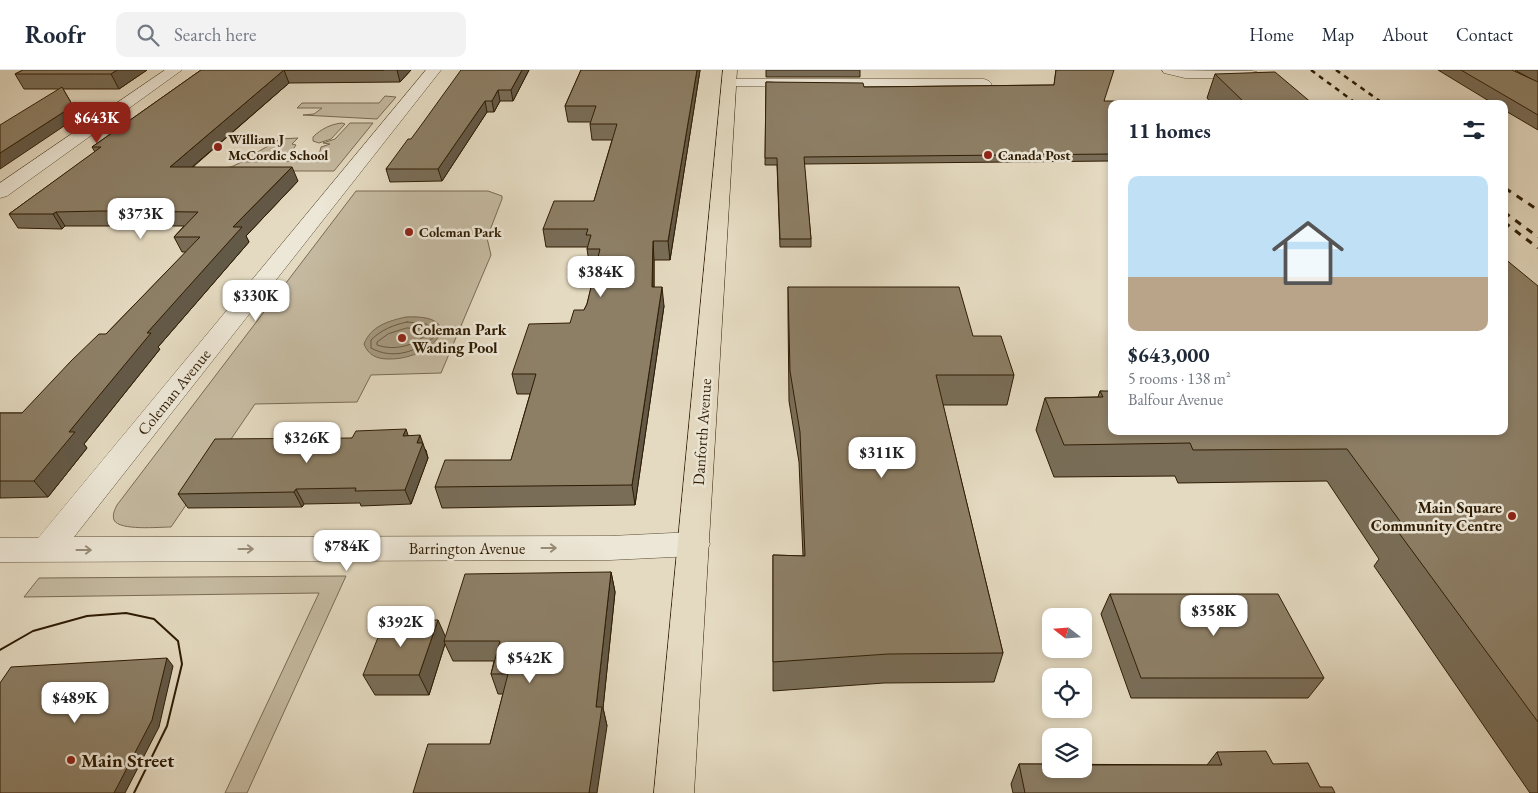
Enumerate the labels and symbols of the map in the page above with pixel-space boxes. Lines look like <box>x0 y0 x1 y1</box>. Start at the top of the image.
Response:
pin: $643K <box>62 102 132 144</box>
place label: William J McCordic School <box>228 130 328 164</box>
marker: William J McCordic School <box>212 141 224 153</box>
place label: Canada Post <box>998 146 1071 164</box>
marker: Canada Post <box>982 149 994 161</box>
pin: $373K <box>106 198 176 240</box>
place label: Coleman Park <box>419 223 502 241</box>
marker: Coleman Park <box>403 226 415 238</box>
pin: $384K <box>566 256 636 298</box>
pin: $330K <box>221 280 291 322</box>
place label: Coleman Park Wading Pool <box>412 319 507 358</box>
marker: Coleman Park Wading Pool <box>396 332 408 344</box>
street label: Coleman Avenue <box>133 344 215 440</box>
street label: Danforth Avenue <box>688 378 716 486</box>
pin: $326K <box>272 422 342 464</box>
pin: $311K <box>847 436 917 479</box>
place label: Main Square Community Centre <box>1371 497 1502 536</box>
marker: Main Square Community Centre <box>1506 510 1518 522</box>
pin: $784K <box>312 530 382 572</box>
street label: Barrington Avenue <box>409 538 525 559</box>
one-way arrow <box>540 543 556 553</box>
one-way arrow <box>238 544 254 554</box>
one-way arrow <box>75 545 91 555</box>
pin: $358K <box>1179 594 1249 637</box>
pin: $392K <box>366 606 436 648</box>
north arrow <box>1042 608 1092 658</box>
pin: $542K <box>495 642 565 684</box>
pin: $489K <box>40 682 110 724</box>
place label: Main Street <box>81 748 174 773</box>
marker: Main Street <box>65 754 77 766</box>

